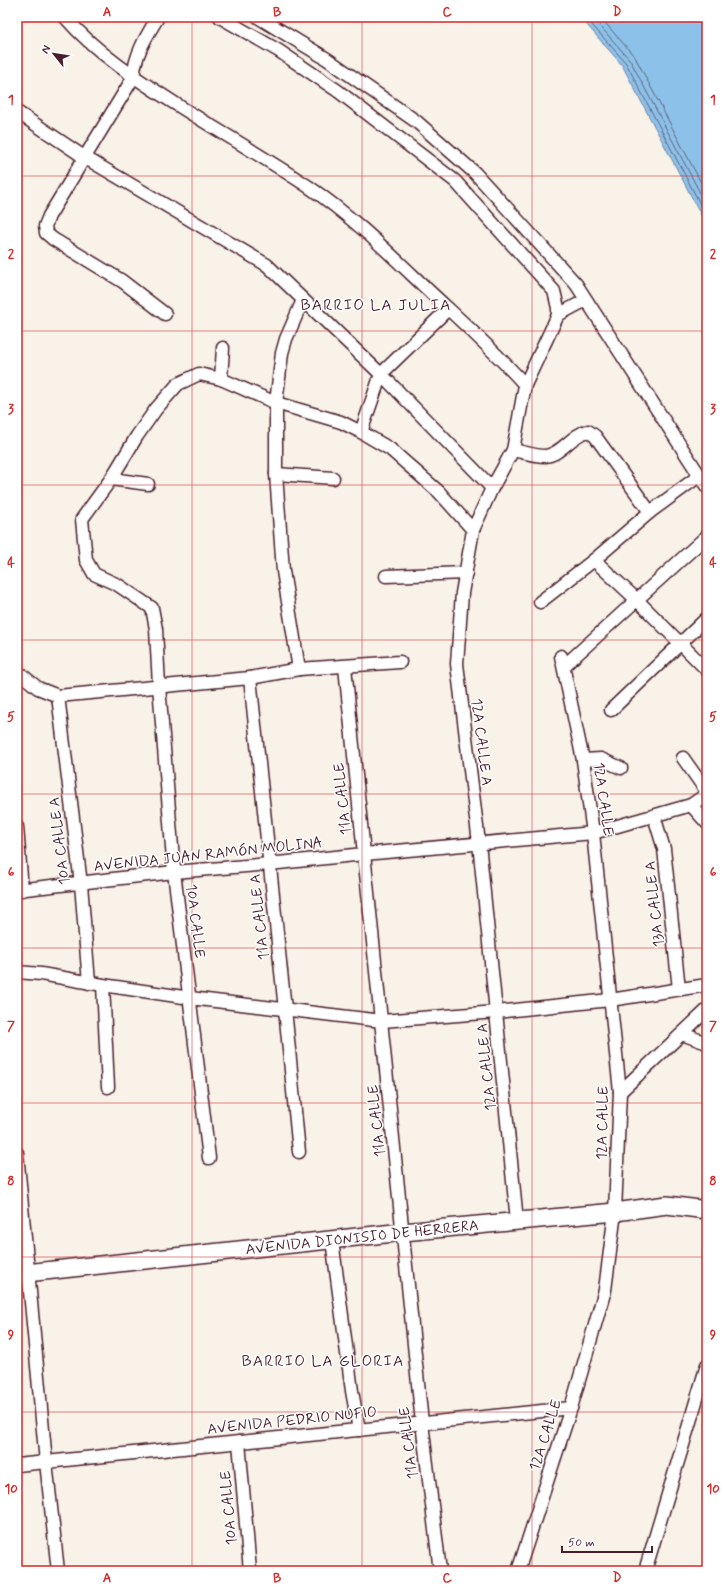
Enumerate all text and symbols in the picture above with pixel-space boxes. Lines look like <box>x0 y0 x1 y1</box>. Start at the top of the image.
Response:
text: A <box>103 4 111 21</box>
text: B <box>273 4 282 21</box>
text: C <box>442 4 452 21</box>
text: D <box>613 4 622 21</box>
north arrow <box>34 34 74 74</box>
text: N <box>38 43 54 56</box>
text: 1 <box>8 92 14 109</box>
text: 1 <box>710 92 716 109</box>
text: 2 <box>8 246 15 263</box>
text: 2 <box>710 246 717 263</box>
district label: BARRIO LA JULIA <box>301 295 451 316</box>
text: 3 <box>8 401 14 418</box>
text: 3 <box>710 401 716 418</box>
text: 4 <box>7 555 15 572</box>
text: 4 <box>709 555 717 572</box>
street label: 12A CALLE A <box>466 697 496 787</box>
text: 5 <box>7 709 15 726</box>
text: 5 <box>709 709 717 726</box>
street label: 11A CALLE <box>329 761 357 836</box>
street label: 12A CALLE <box>588 761 618 838</box>
street label: 10A CALLE A <box>45 796 75 886</box>
street label: AVENIDA JUAN RAMÓN MOLINA <box>93 833 323 877</box>
street label: 13A CALLE A <box>641 860 669 948</box>
text: 6 <box>8 864 15 881</box>
text: 6 <box>710 864 717 881</box>
street label: 11A CALLE A <box>246 873 274 961</box>
street label: 10A CALLE <box>181 883 210 960</box>
text: 7 <box>7 1018 15 1035</box>
text: 7 <box>709 1018 717 1035</box>
street label: 12A CALLE A <box>472 1022 502 1112</box>
street label: 11A CALLE <box>363 1083 391 1158</box>
street label: 12A CALLE <box>592 1085 614 1160</box>
text: 8 <box>7 1173 15 1190</box>
text: 8 <box>709 1173 717 1190</box>
street label: AVENIDA DIONISIO DE HERRERA <box>245 1216 480 1260</box>
text: 9 <box>8 1327 15 1344</box>
text: 9 <box>710 1327 717 1344</box>
district label: BARRIO LA GLORIA <box>242 1351 404 1372</box>
street label: 12A CALLE <box>525 1397 567 1474</box>
street label: AVENIDA PEDRIO NUFIO <box>206 1402 378 1440</box>
street label: 11A CALLE <box>395 1405 423 1480</box>
street label: 10A CALLE <box>216 1469 242 1546</box>
text: 10 <box>4 1481 18 1498</box>
text: 10 <box>706 1481 720 1498</box>
scale bar <box>562 1528 652 1554</box>
text: 50 m <box>568 1535 595 1551</box>
text: A <box>103 1570 111 1587</box>
text: B <box>273 1570 282 1587</box>
text: C <box>442 1570 452 1587</box>
text: D <box>613 1570 622 1587</box>

